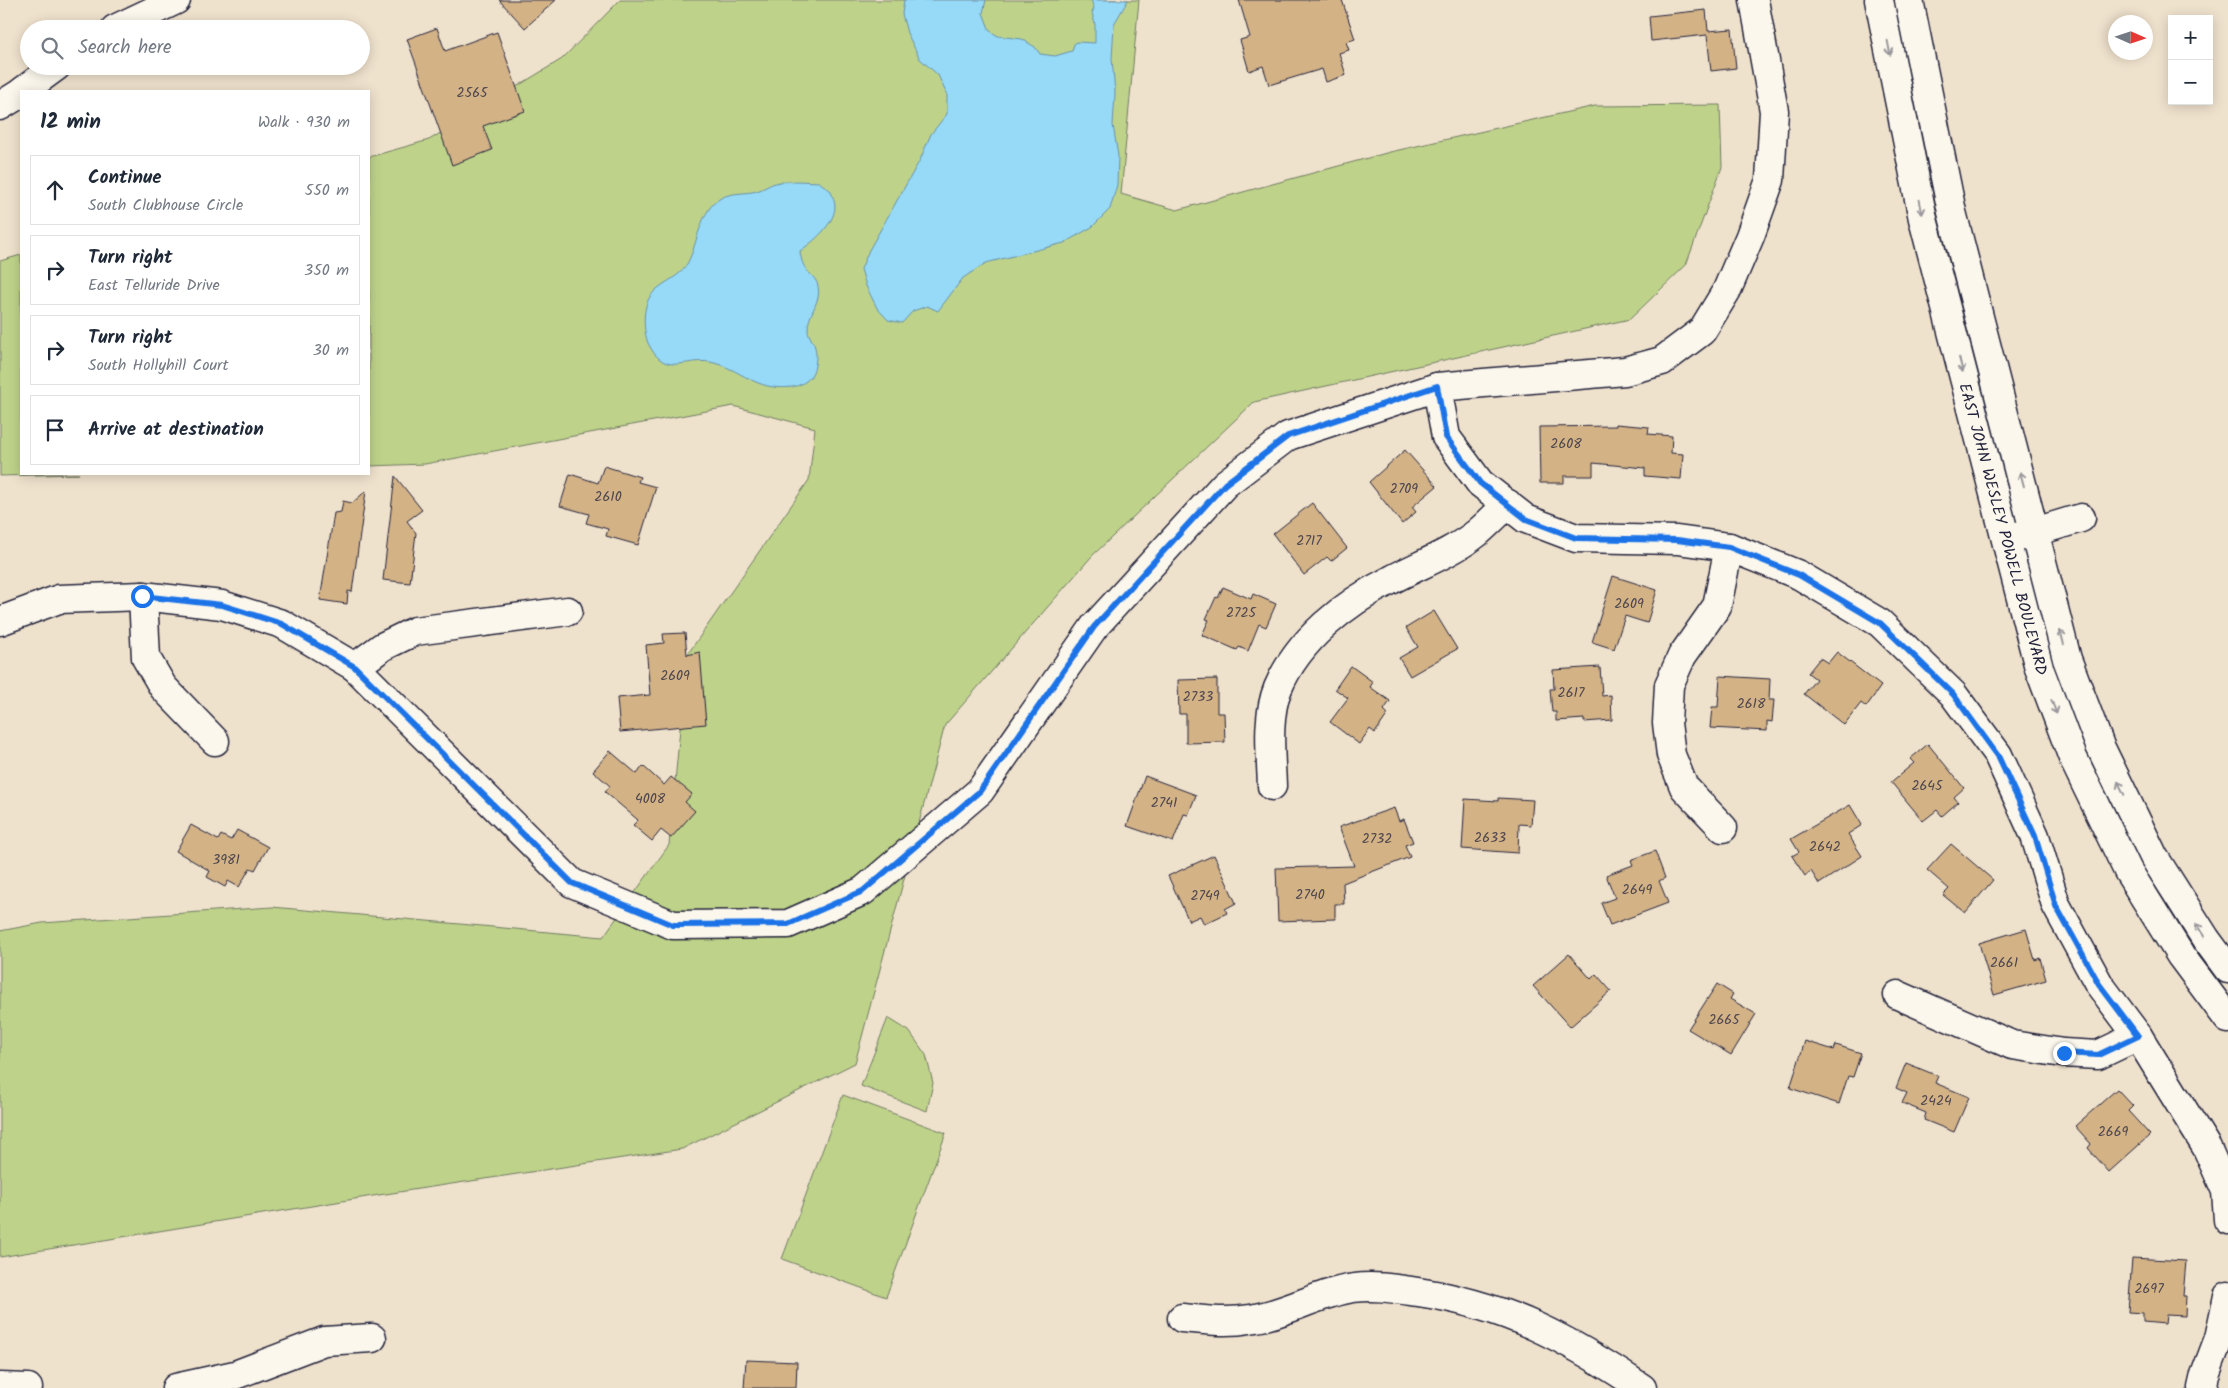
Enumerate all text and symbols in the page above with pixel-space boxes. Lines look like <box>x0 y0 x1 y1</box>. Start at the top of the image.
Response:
north arrow <box>2108 15 2153 60</box>
map controls <box>2168 15 2213 105</box>
button: + <box>2168 15 2213 60</box>
search box <box>20 20 370 75</box>
text: Search here <box>78 33 172 63</box>
icon: search <box>38 34 66 62</box>
one-way arrow <box>1884 39 1894 55</box>
button: − <box>2168 60 2213 105</box>
house number: 2565 <box>457 82 489 104</box>
text: 12 min <box>40 106 101 139</box>
text: Walk · 930 m <box>258 110 350 135</box>
text: Continue <box>88 163 161 193</box>
icon: ahead <box>41 176 69 204</box>
text: 550 m <box>305 178 349 203</box>
text: South Clubhouse Circle <box>88 193 243 218</box>
one-way arrow <box>1916 199 1926 215</box>
text: Turn right <box>88 243 173 273</box>
icon: right <box>41 256 69 284</box>
text: 350 m <box>304 258 349 283</box>
text: East Telluride Drive <box>88 273 220 298</box>
text: Turn right <box>88 323 173 353</box>
icon: right <box>41 336 69 364</box>
text: 30 m <box>313 338 349 363</box>
text: South Hollyhill Court <box>88 353 229 378</box>
one-way arrow <box>1957 356 1966 372</box>
street label: EAST JOHN WESLEY POWELL BOULEVARD <box>1951 380 2054 678</box>
text: Arrive at destination <box>88 415 264 445</box>
icon: arrive <box>41 416 69 444</box>
house number: 2608 <box>1550 433 1582 455</box>
one-way arrow <box>2016 472 2026 488</box>
house number: 2709 <box>1390 478 1418 500</box>
house number: 2610 <box>594 486 622 508</box>
house number: 2717 <box>1296 530 1322 552</box>
route start <box>131 585 154 608</box>
house number: 2609 <box>1614 593 1644 615</box>
house number: 2725 <box>1226 602 1258 624</box>
one-way arrow <box>2057 629 2066 645</box>
house number: 2609 <box>660 665 690 687</box>
house number: 2617 <box>1558 682 1585 704</box>
house number: 2733 <box>1183 686 1213 708</box>
house number: 2618 <box>1737 693 1766 715</box>
one-way arrow <box>2050 699 2059 714</box>
house number: 2645 <box>1911 775 1944 797</box>
one-way arrow <box>2115 781 2125 796</box>
house number: 4008 <box>635 788 666 810</box>
house number: 2741 <box>1151 792 1177 814</box>
house number: 2633 <box>1474 827 1506 849</box>
house number: 2732 <box>1362 828 1392 850</box>
house number: 2642 <box>1809 836 1841 858</box>
house number: 3981 <box>212 849 240 871</box>
house number: 2649 <box>1622 879 1652 901</box>
house number: 2740 <box>1295 884 1325 906</box>
house number: 2749 <box>1190 885 1220 907</box>
one-way arrow <box>2194 923 2204 937</box>
house number: 2661 <box>1990 952 2018 974</box>
house number: 2665 <box>1708 1009 1741 1031</box>
route end <box>2053 1042 2076 1065</box>
house number: 2424 <box>1920 1090 1952 1112</box>
house number: 2669 <box>2098 1121 2128 1143</box>
house number: 2697 <box>2134 1278 2164 1300</box>

